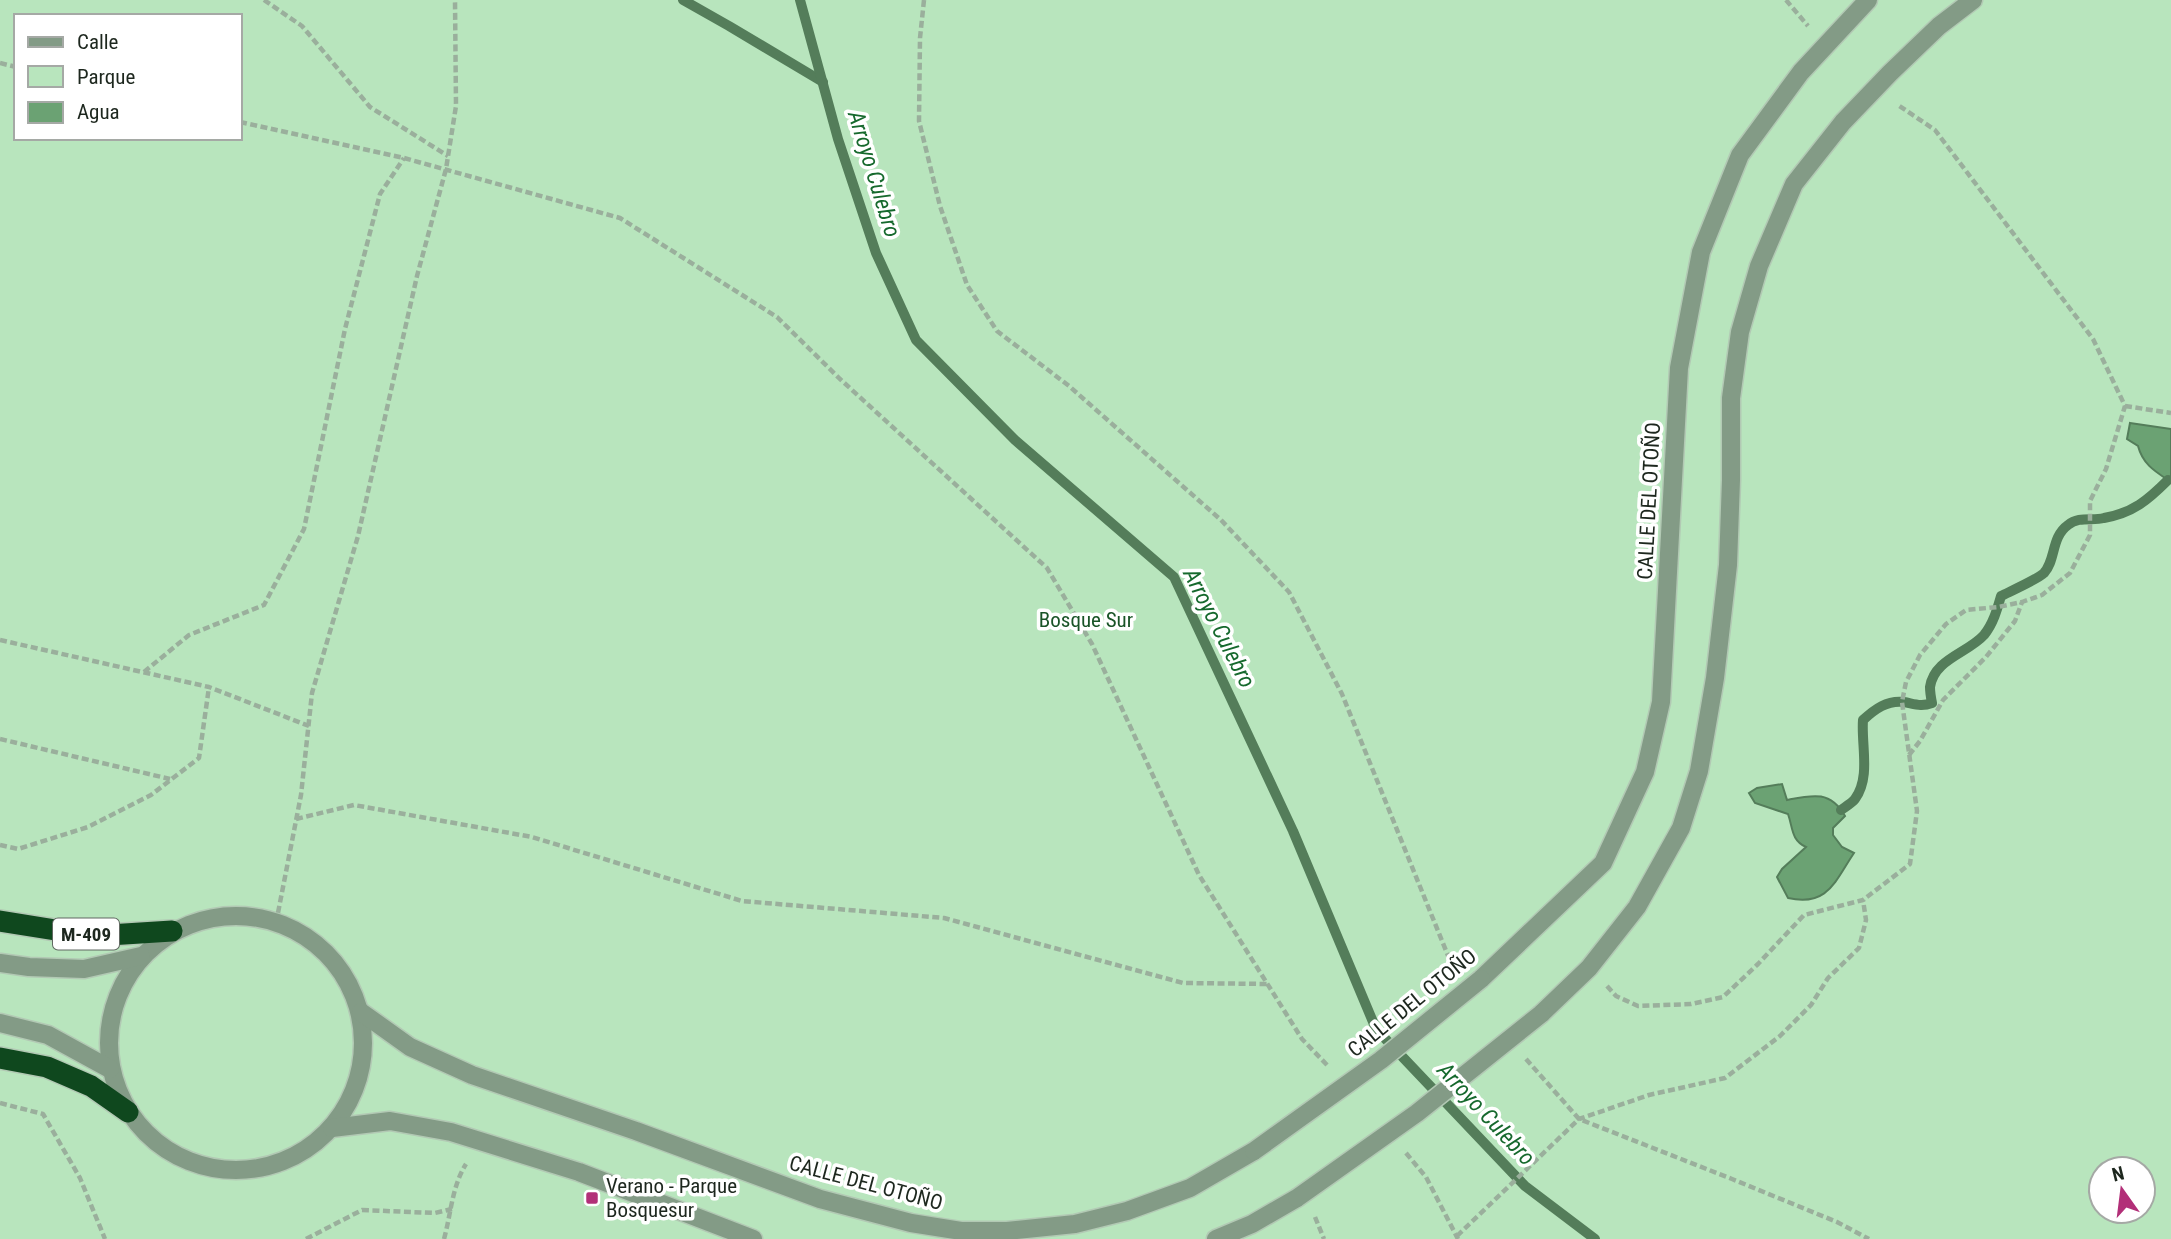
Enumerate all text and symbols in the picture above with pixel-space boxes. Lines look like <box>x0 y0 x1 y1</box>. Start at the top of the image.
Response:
legend <box>14 14 242 140</box>
text: Calle <box>77 30 119 54</box>
text: Parque <box>77 65 135 89</box>
text: Agua <box>77 100 120 124</box>
water label: Arroyo Culebro <box>842 107 906 240</box>
street label: CALLE DEL OTOÑO <box>1633 422 1665 580</box>
water label: Arroyo Culebro <box>1177 563 1261 692</box>
park label: Bosque Sur <box>1039 608 1133 632</box>
road number: M-409 <box>53 918 119 950</box>
street label: CALLE DEL OTOÑO <box>1343 944 1481 1062</box>
water label: Arroyo Culebro <box>1431 1056 1540 1171</box>
street label: CALLE DEL OTOÑO <box>787 1151 945 1215</box>
north arrow <box>2087 1155 2157 1225</box>
text: N <box>2110 1161 2126 1187</box>
place label: Verano - Parque Bosquesur <box>606 1174 737 1222</box>
marker: Verano - Parque Bosquesur <box>584 1190 600 1206</box>

